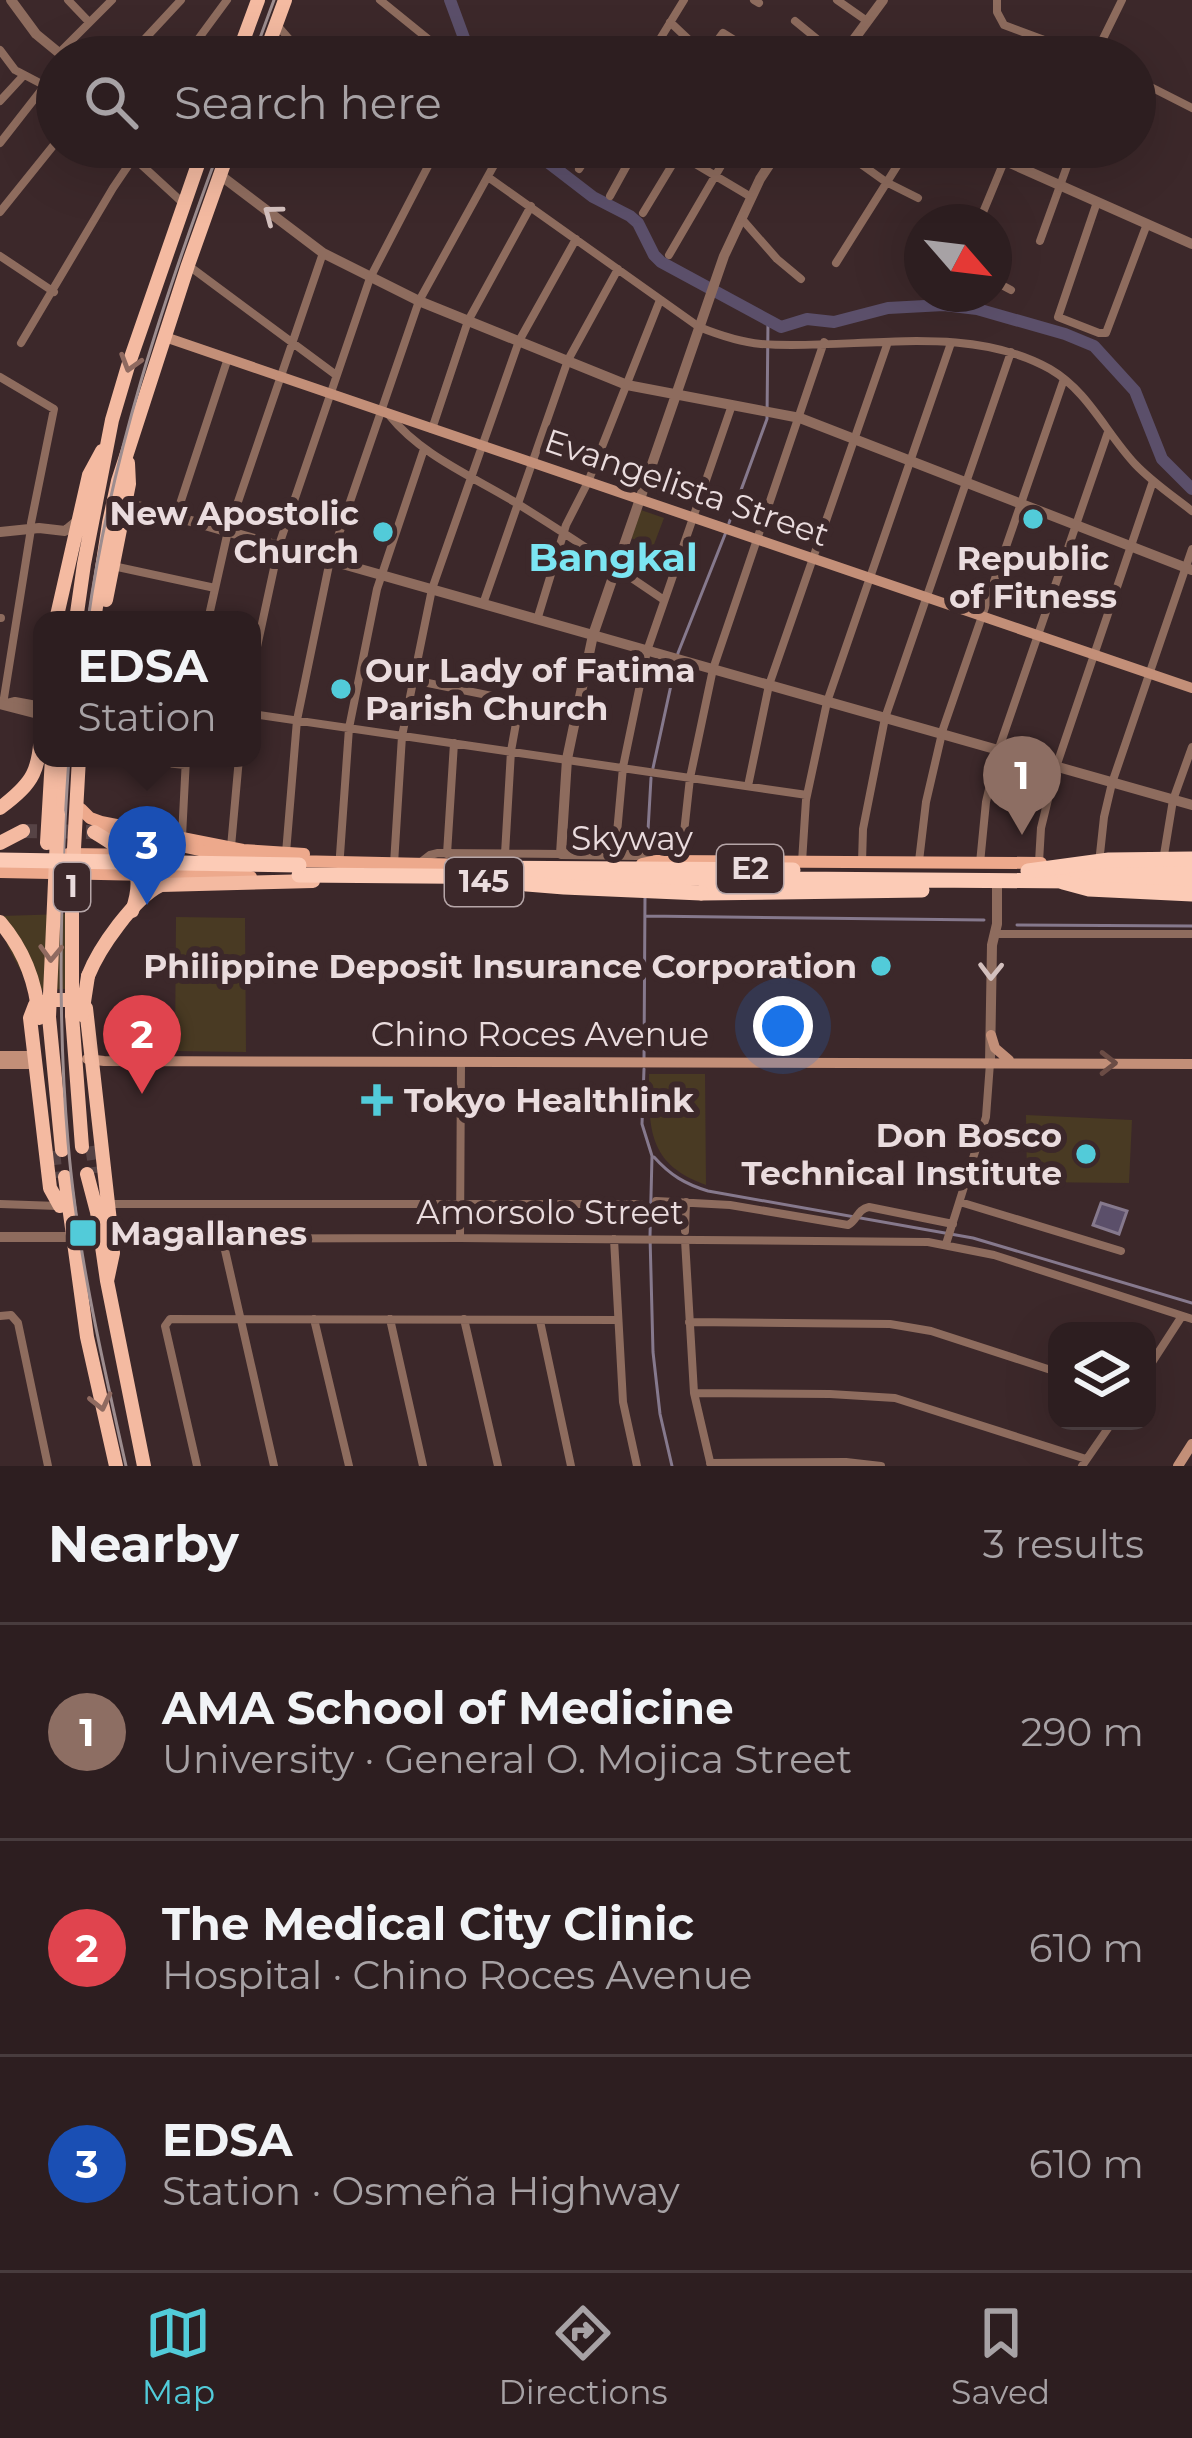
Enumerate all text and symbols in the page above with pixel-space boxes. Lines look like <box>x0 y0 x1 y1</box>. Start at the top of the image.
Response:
search box <box>36 36 1156 168</box>
icon: search <box>78 69 144 135</box>
text: Search here <box>174 75 442 130</box>
north arrow <box>904 204 1012 312</box>
one-way arrow <box>263 206 285 228</box>
one-way arrow <box>119 352 144 373</box>
street label: Evangelista Street <box>540 420 834 554</box>
place label: New Apostolic Church <box>110 493 359 571</box>
marker: Republic of Fitness <box>1020 506 1046 532</box>
marker: New Apostolic Church <box>370 519 396 545</box>
district label: Bangkal <box>528 533 698 581</box>
place label: Republic of Fitness <box>949 538 1117 616</box>
popup <box>33 611 261 767</box>
text: EDSA <box>77 638 208 693</box>
place label: Our Lady of Fatima Parish Church <box>365 650 696 728</box>
marker: Our Lady of Fatima Parish Church <box>328 676 354 702</box>
text: Station <box>77 693 217 741</box>
pin: 1 <box>983 736 1061 835</box>
pin: 3 <box>108 806 186 905</box>
street label: Skyway <box>571 818 693 858</box>
road number: E2 <box>717 845 783 893</box>
road number: 145 <box>445 858 523 906</box>
road number: 1 <box>54 863 90 911</box>
one-way arrow <box>38 944 64 963</box>
place label: Philippine Deposit Insurance Corporation <box>143 946 857 986</box>
marker: Philippine Deposit Insurance Corporation <box>868 953 894 979</box>
one-way arrow <box>978 963 1004 981</box>
pin: 2 <box>103 995 181 1094</box>
your location <box>753 996 813 1056</box>
street label: Chino Roces Avenue <box>371 1014 709 1054</box>
one-way arrow <box>1100 1050 1118 1076</box>
place label: Tokyo Healthlink <box>404 1080 694 1120</box>
marker: Tokyo Healthlink <box>361 1084 393 1116</box>
place label: Don Bosco Technical Institute <box>741 1115 1062 1193</box>
marker: Don Bosco Technical Institute <box>1073 1141 1099 1167</box>
street label: Amorsolo Street <box>416 1192 684 1232</box>
place label: Magallanes <box>110 1213 307 1253</box>
marker: Magallanes <box>67 1217 99 1249</box>
map controls <box>1048 1322 1156 1430</box>
button: layers <box>1048 1322 1156 1430</box>
one-way arrow <box>88 1391 113 1411</box>
text: Nearby <box>48 1513 239 1575</box>
text: 3 results <box>983 1520 1144 1568</box>
text: AMA School of Medicine <box>162 1680 734 1735</box>
text: 1 <box>79 1708 95 1756</box>
text: 290 m <box>1021 1708 1144 1756</box>
text: University · General O. Mojica Street <box>162 1735 852 1783</box>
text: The Medical City Clinic <box>162 1896 694 1951</box>
text: 2 <box>75 1924 99 1972</box>
text: 610 m <box>1029 1924 1144 1972</box>
text: Hospital · Chino Roces Avenue <box>162 1951 752 1999</box>
text: EDSA <box>162 2112 293 2167</box>
text: 3 <box>75 2140 99 2188</box>
text: 610 m <box>1029 2140 1144 2188</box>
text: Station · Osmeña Highway <box>162 2167 680 2215</box>
tab: Map <box>142 2300 215 2412</box>
tab: Directions <box>499 2300 668 2412</box>
tab: Saved <box>951 2300 1050 2412</box>

